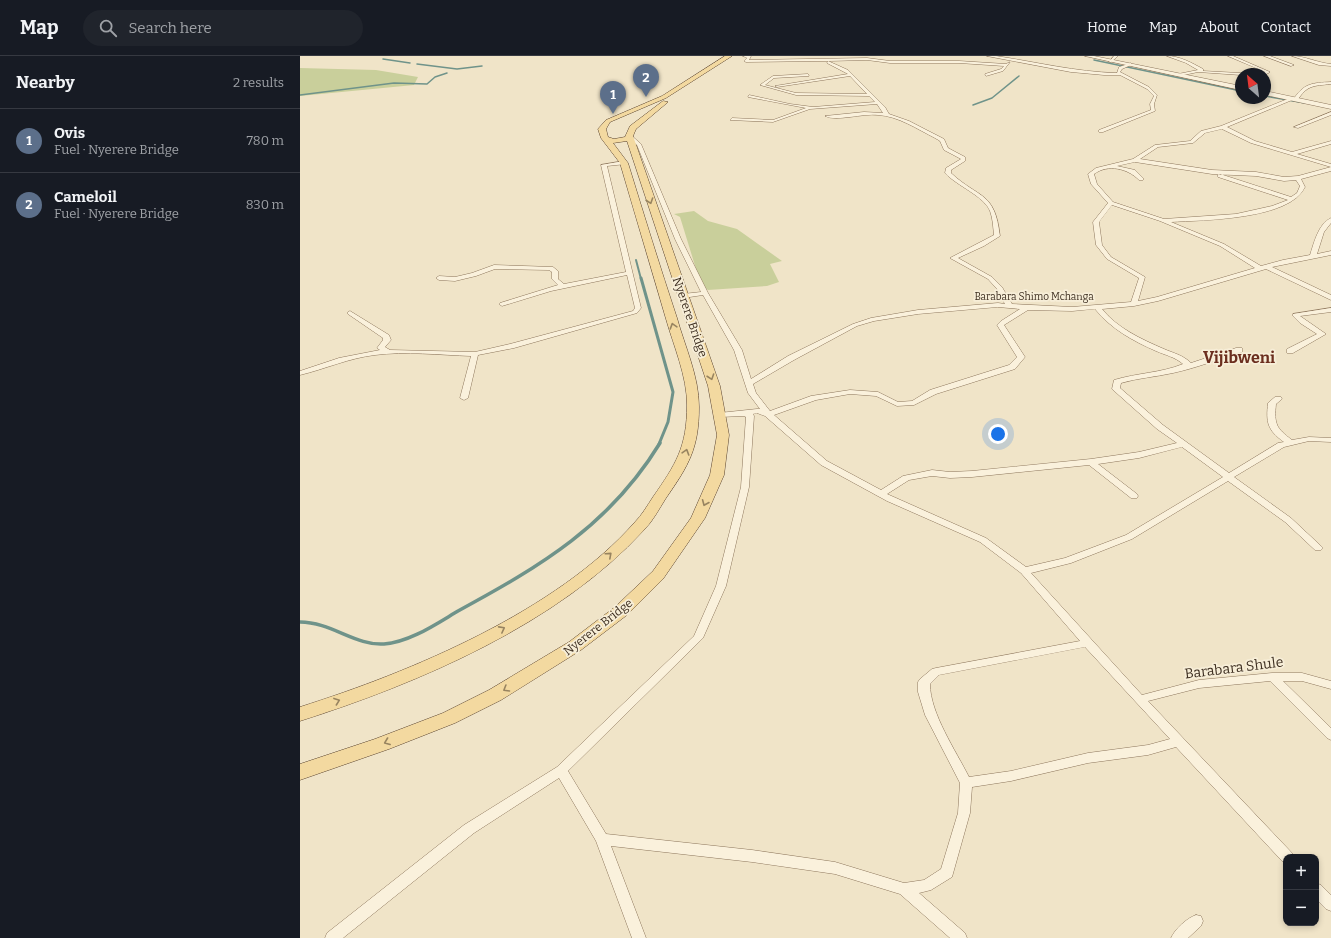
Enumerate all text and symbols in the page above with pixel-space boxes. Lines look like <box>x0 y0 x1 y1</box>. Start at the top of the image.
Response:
search box <box>83 10 363 46</box>
text: Map <box>20 16 59 39</box>
icon: search <box>97 17 119 39</box>
text: Search here <box>129 19 212 37</box>
text: Home <box>1087 19 1127 36</box>
text: Map <box>1149 19 1177 36</box>
text: About <box>1199 19 1239 36</box>
text: Contact <box>1261 19 1311 36</box>
pin: 2 <box>633 64 659 97</box>
north arrow <box>1235 68 1271 104</box>
text: Nearby <box>16 72 75 93</box>
text: 2 results <box>233 75 284 90</box>
pin: 1 <box>600 81 626 114</box>
text: Ovis <box>54 124 85 142</box>
text: 1 <box>26 133 32 148</box>
text: 780 m <box>247 133 284 148</box>
text: Fuel · Nyerere Bridge <box>54 142 179 157</box>
text: Cameloil <box>54 188 117 206</box>
text: 2 <box>25 197 33 212</box>
text: 830 m <box>246 197 284 212</box>
one-way arrow <box>646 198 654 205</box>
text: Fuel · Nyerere Bridge <box>54 206 179 221</box>
street label: Nyerere Bridge <box>670 275 710 359</box>
street label: Barabara Shimo Mchanga <box>974 291 1094 303</box>
one-way arrow <box>669 322 678 329</box>
district label: Vijibweni <box>1203 348 1275 367</box>
one-way arrow <box>706 373 715 380</box>
your location <box>988 424 1008 444</box>
one-way arrow <box>681 449 690 456</box>
one-way arrow <box>702 498 710 506</box>
one-way arrow <box>604 552 612 560</box>
street label: Nyerere Bridge <box>561 596 635 658</box>
one-way arrow <box>498 626 506 634</box>
street label: Barabara Shule <box>1184 654 1284 682</box>
one-way arrow <box>503 684 510 691</box>
one-way arrow <box>333 697 340 706</box>
one-way arrow <box>384 738 391 746</box>
map controls <box>1283 854 1319 926</box>
button: + <box>1283 854 1319 890</box>
button: − <box>1283 890 1319 926</box>

